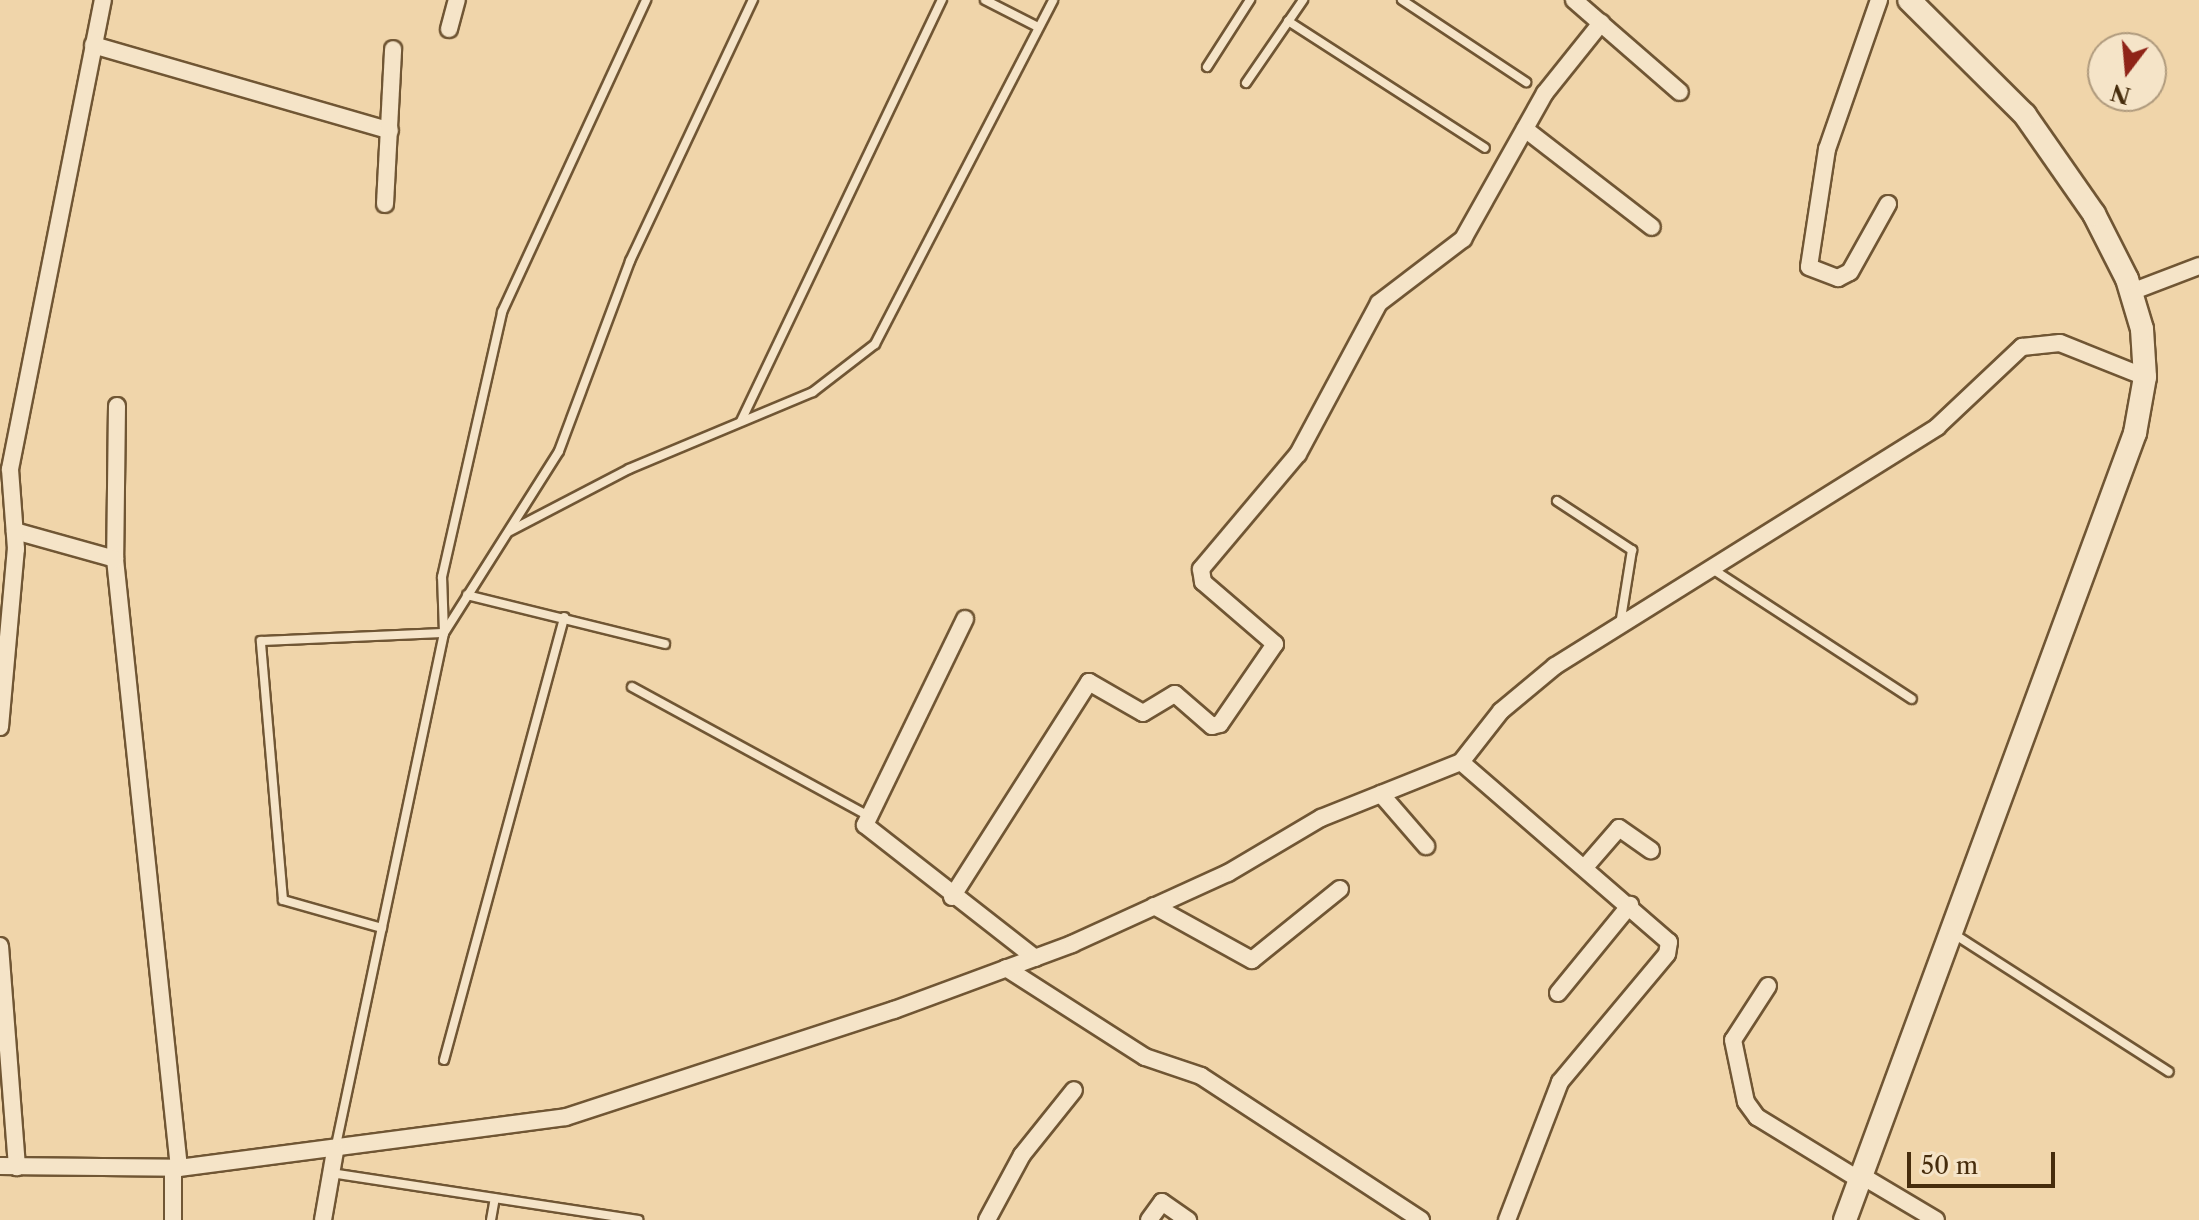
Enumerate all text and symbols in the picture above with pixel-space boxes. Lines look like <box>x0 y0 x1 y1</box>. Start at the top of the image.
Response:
north arrow <box>2087 32 2167 112</box>
text: N <box>2108 78 2134 109</box>
scale bar <box>1911 1136 2059 1186</box>
text: 50 m <box>1921 1151 1978 1180</box>

